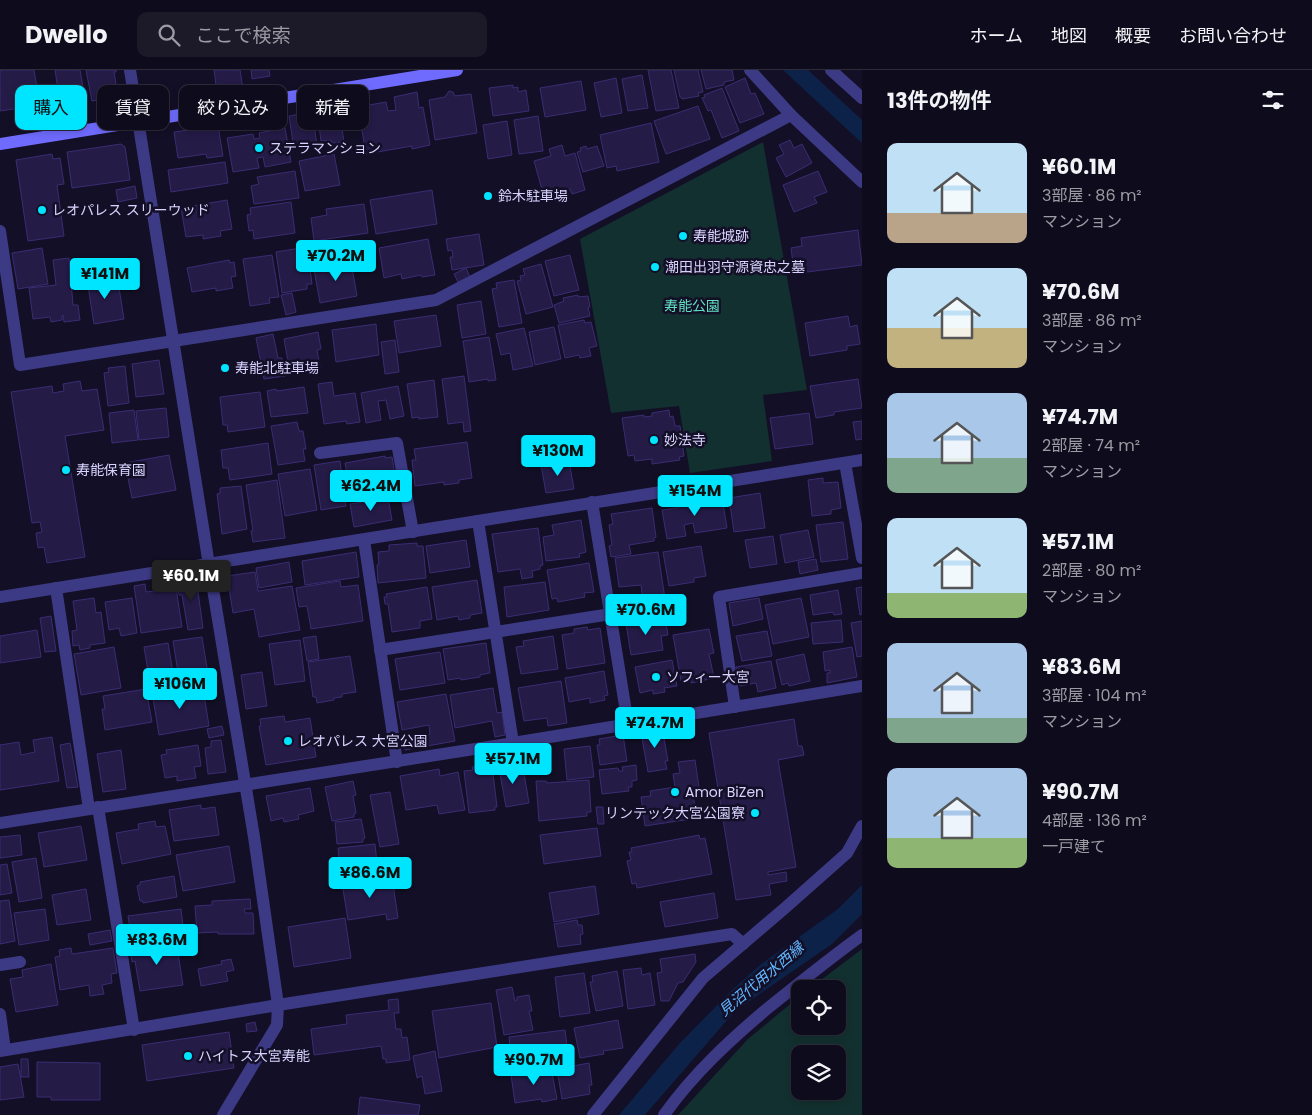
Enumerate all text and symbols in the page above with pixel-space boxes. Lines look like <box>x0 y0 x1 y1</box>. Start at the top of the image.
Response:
search box <box>137 12 487 57</box>
text: Dwello <box>25 18 107 51</box>
icon: search <box>155 21 183 49</box>
text: ここで検索 <box>195 22 290 49</box>
text: ホーム <box>970 23 1023 48</box>
text: 地図 <box>1051 23 1087 48</box>
text: 概要 <box>1115 23 1151 48</box>
text: お問い合わせ <box>1179 23 1287 48</box>
chip: 購入 <box>15 85 87 130</box>
chip: 賃貸 <box>97 85 169 130</box>
chip: 絞り込み <box>179 85 287 130</box>
chip: 新着 <box>297 85 369 130</box>
text: 13件の物件 <box>887 86 992 115</box>
icon: filters <box>1259 86 1287 114</box>
place label: ステラマンション <box>269 138 381 158</box>
marker: ステラマンション <box>253 142 265 154</box>
text: ¥60.1M <box>1042 152 1116 181</box>
icon: home <box>927 163 987 223</box>
text: 3部屋 · 86 m² <box>1042 184 1142 207</box>
place label: 鈴木駐車場 <box>498 186 568 206</box>
marker: 鈴木駐車場 <box>482 190 494 202</box>
place label: レオパレス スリーウッド <box>52 200 210 220</box>
marker: レオパレス スリーウッド <box>36 204 48 216</box>
text: マンション <box>1042 210 1122 233</box>
place label: 寿能城跡 <box>693 226 749 246</box>
marker: 寿能城跡 <box>677 230 689 242</box>
pin: ¥70.2M <box>295 240 377 282</box>
text: ¥70.2M <box>307 244 365 267</box>
place label: 潮田出羽守源資忠之墓 <box>665 257 805 277</box>
pin: ¥141M <box>70 258 140 300</box>
marker: 潮田出羽守源資忠之墓 <box>649 261 661 273</box>
text: ¥141M <box>81 262 129 285</box>
text: ¥70.6M <box>1042 277 1120 306</box>
icon: home <box>927 288 987 348</box>
park label: 寿能公園 <box>664 296 720 316</box>
text: 3部屋 · 86 m² <box>1042 309 1142 332</box>
text: マンション <box>1042 335 1122 358</box>
place label: 寿能北駐車場 <box>235 358 319 378</box>
marker: 寿能北駐車場 <box>219 362 231 374</box>
text: ¥74.7M <box>1042 402 1118 431</box>
icon: home <box>927 413 987 473</box>
place label: 妙法寺 <box>664 430 706 450</box>
pin: ¥130M <box>523 434 593 477</box>
marker: 妙法寺 <box>648 434 660 446</box>
text: 2部屋 · 74 m² <box>1042 434 1140 457</box>
text: ¥130M <box>532 439 584 462</box>
place label: 寿能保育園 <box>76 460 146 480</box>
text: マンション <box>1042 460 1122 483</box>
marker: 寿能保育園 <box>60 464 72 476</box>
pin: ¥62.4M <box>330 470 412 512</box>
text: ¥62.4M <box>341 474 401 497</box>
pin: ¥154M <box>660 474 730 517</box>
text: ¥154M <box>669 479 721 502</box>
text: ¥57.1M <box>1042 527 1114 556</box>
icon: home <box>927 538 987 598</box>
text: 2部屋 · 80 m² <box>1042 559 1141 582</box>
pin: ¥60.1M <box>150 560 232 602</box>
text: ¥60.1M <box>163 564 219 587</box>
text: マンション <box>1042 585 1122 608</box>
pin: ¥70.6M <box>605 594 687 636</box>
text: ¥70.6M <box>616 598 676 621</box>
text: ¥83.6M <box>1042 652 1121 681</box>
icon: home <box>927 663 987 723</box>
place label: ソフィー大宮 <box>666 667 750 687</box>
pin: ¥106M <box>145 668 215 710</box>
marker: ソフィー大宮 <box>650 671 662 683</box>
text: ¥106M <box>154 672 206 695</box>
text: 3部屋 · 104 m² <box>1042 684 1147 707</box>
pin: ¥74.7M <box>614 706 696 749</box>
text: マンション <box>1042 710 1122 733</box>
text: ¥74.7M <box>626 711 684 734</box>
place label: レオパレス 大宮公園 <box>298 731 428 751</box>
marker: レオパレス 大宮公園 <box>282 735 294 747</box>
pin: ¥57.1M <box>472 742 554 785</box>
text: ¥57.1M <box>486 747 540 770</box>
text: ¥90.7M <box>1042 777 1119 806</box>
place label: Amor BiZen <box>685 782 764 802</box>
marker: Amor BiZen <box>669 786 681 798</box>
icon: home <box>927 788 987 848</box>
place label: リンテック大宮公園寮 <box>605 803 745 823</box>
marker: リンテック大宮公園寮 <box>749 807 761 819</box>
text: 4部屋 · 136 m² <box>1042 809 1147 832</box>
text: 一戸建て <box>1042 835 1106 858</box>
pin: ¥86.6M <box>329 856 411 899</box>
text: ¥86.6M <box>340 861 400 884</box>
pin: ¥83.6M <box>116 924 198 966</box>
text: ¥83.6M <box>127 928 187 951</box>
water label: 見沼代用水西縁 <box>714 936 809 1021</box>
map controls <box>791 980 846 1100</box>
button: locate <box>791 980 846 1035</box>
pin: ¥90.7M <box>493 1044 575 1086</box>
button: layers <box>791 1045 846 1100</box>
place label: ハイトス大宮寿能 <box>198 1046 310 1066</box>
text: ¥90.7M <box>505 1048 563 1071</box>
marker: ハイトス大宮寿能 <box>182 1050 194 1062</box>

